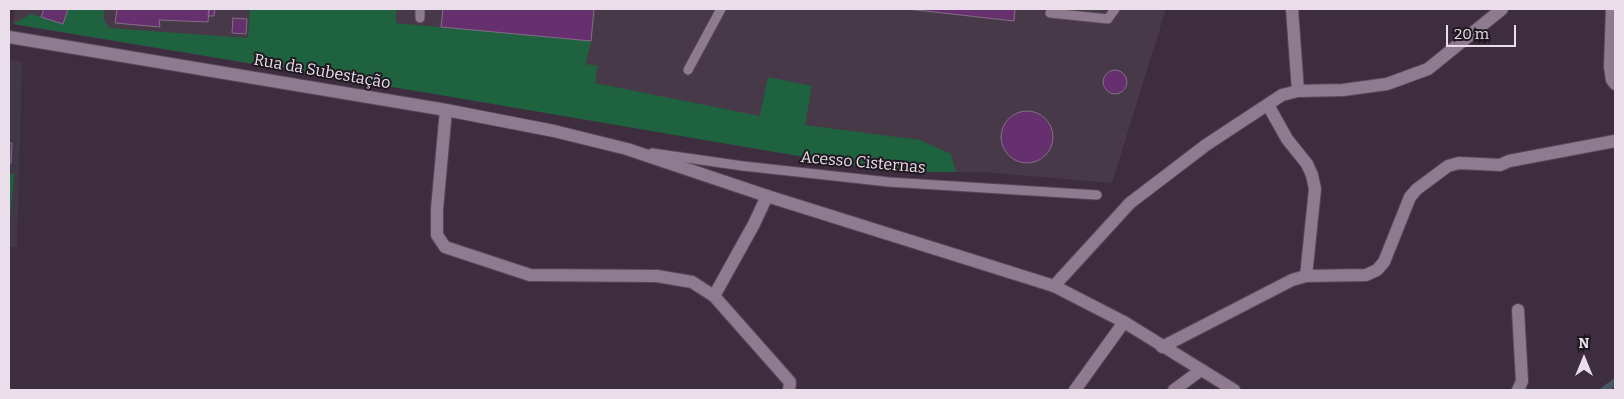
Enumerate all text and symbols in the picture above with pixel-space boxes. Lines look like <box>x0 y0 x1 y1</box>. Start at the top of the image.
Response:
scale bar <box>1449 15 1519 47</box>
text: 20 m <box>1454 25 1489 43</box>
street label: Rua da Subestação <box>252 51 392 93</box>
street label: Acesso Cisternas <box>800 148 926 178</box>
north arrow <box>1559 334 1609 384</box>
text: N <box>1579 335 1589 352</box>

